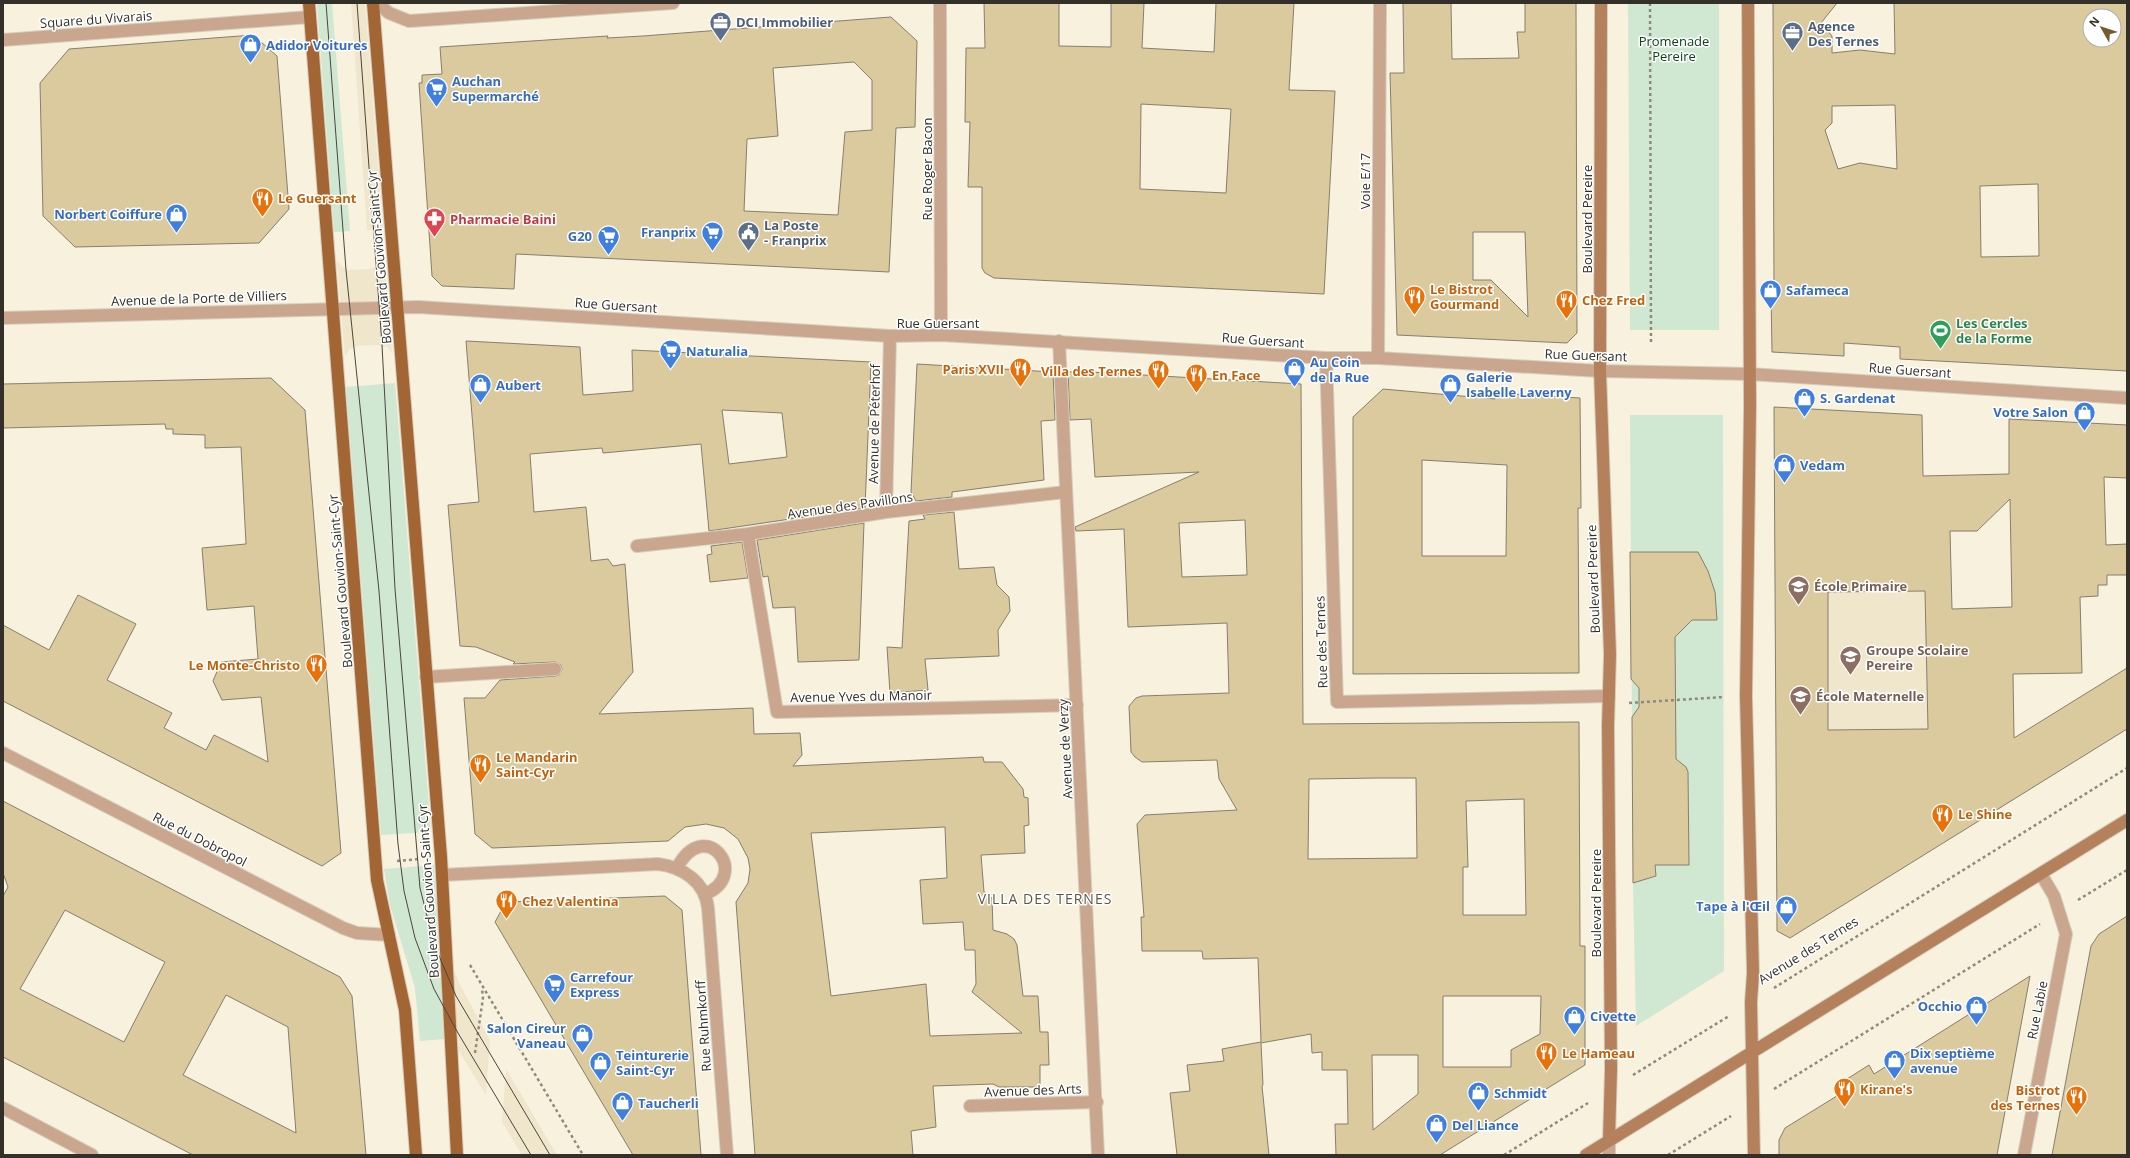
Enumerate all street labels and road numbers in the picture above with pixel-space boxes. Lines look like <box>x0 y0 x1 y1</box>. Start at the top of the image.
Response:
street label: Square du Vivarais <box>39 6 153 32</box>
street label: Rue Roger Bacon <box>918 117 936 221</box>
street label: Voie E/17 <box>1356 153 1374 209</box>
street label: Boulevard Pereire <box>1578 165 1596 273</box>
street label: Boulevard Gouvion-Saint-Cyr <box>362 169 396 345</box>
street label: Avenue de la Porte de Villiers <box>111 286 287 310</box>
street label: Rue Guersant <box>574 293 658 317</box>
street label: Rue Guersant <box>897 314 980 332</box>
street label: Rue Guersant <box>1221 328 1305 352</box>
street label: Rue Guersant <box>1544 345 1628 365</box>
street label: Rue Guersant <box>1868 358 1952 382</box>
street label: Avenue de Péterhof <box>864 363 884 484</box>
street label: Avenue des Pavillons <box>786 487 914 523</box>
street label: Boulevard Gouvion-Saint-Cyr <box>323 493 357 669</box>
street label: Boulevard Pereire <box>1582 524 1604 634</box>
street label: Rue des Ternes <box>1310 595 1332 689</box>
street label: Avenue Yves du Manoir <box>790 686 933 706</box>
street label: Avenue de Verzy <box>1053 698 1077 800</box>
street label: Boulevard Gouvion-Saint-Cyr <box>413 803 443 979</box>
street label: Rue du Dobropol <box>150 808 250 870</box>
street label: Boulevard Pereire <box>1587 849 1605 957</box>
street label: Avenue des Ternes <box>1755 912 1861 988</box>
street label: Rue Ruhmkorff <box>691 979 715 1072</box>
street label: Rue Labie <box>2023 979 2051 1041</box>
street label: Avenue des Arts <box>984 1079 1082 1101</box>

